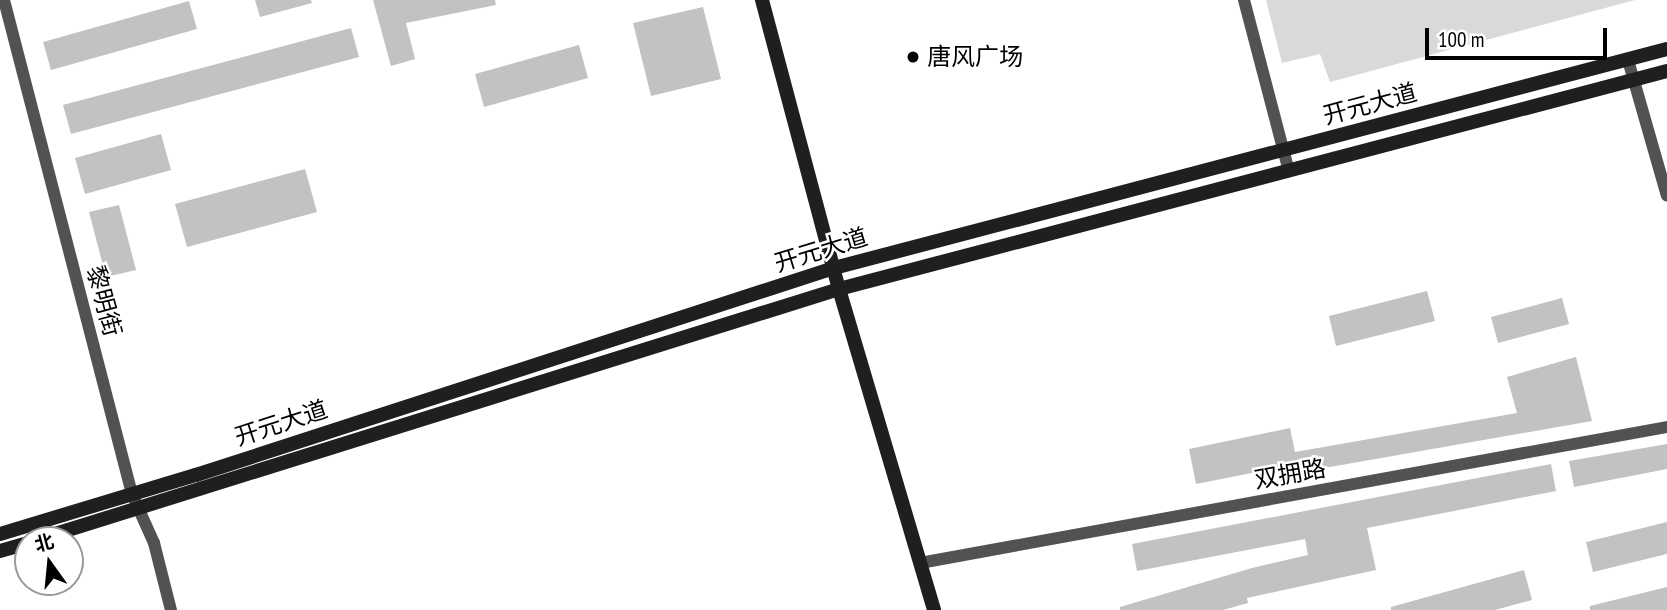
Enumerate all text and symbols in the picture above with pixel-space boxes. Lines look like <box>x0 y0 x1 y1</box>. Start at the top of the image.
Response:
scale bar <box>1429 14 1611 58</box>
text: 100 m <box>1438 26 1484 53</box>
place label: 唐风广场 <box>927 43 1023 71</box>
marker: 唐风广场 <box>905 49 921 65</box>
street label: 开元大道 <box>1320 78 1420 130</box>
street label: 开元大道 <box>771 222 871 278</box>
street label: 黎明街 <box>81 262 127 340</box>
street label: 开元大道 <box>231 394 331 452</box>
street label: 双拥路 <box>1252 454 1328 494</box>
north arrow <box>14 526 84 596</box>
text: 北 <box>32 529 56 557</box>

